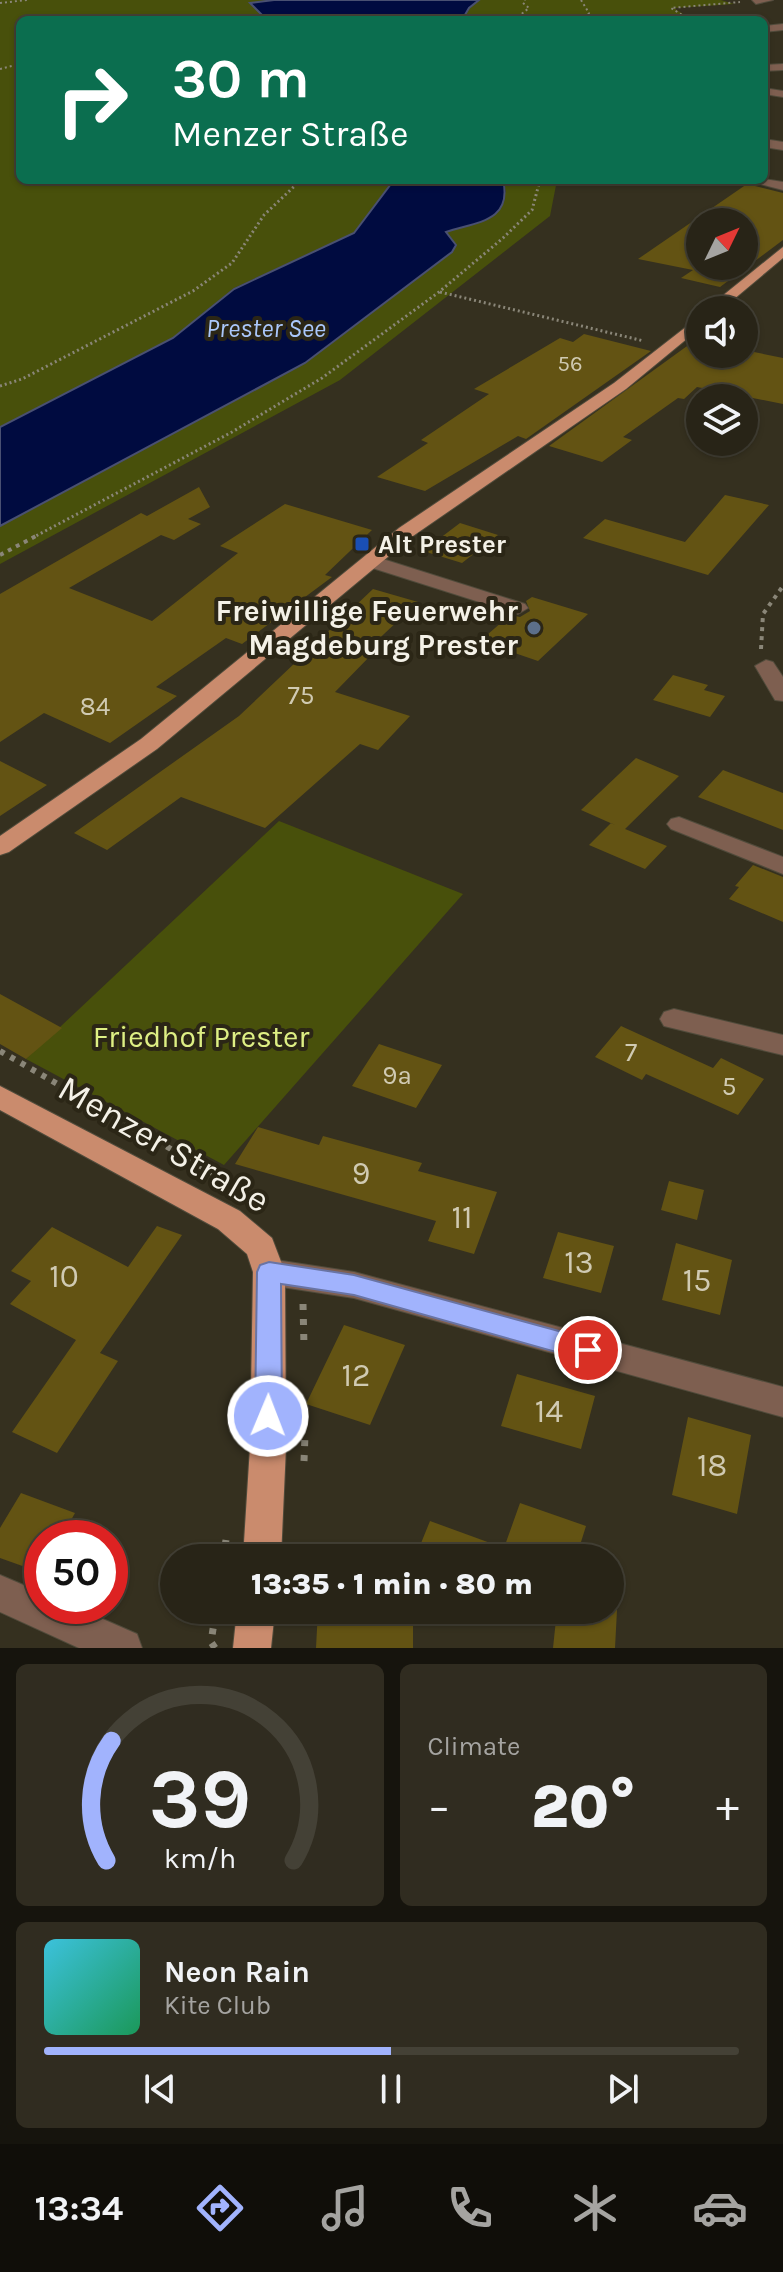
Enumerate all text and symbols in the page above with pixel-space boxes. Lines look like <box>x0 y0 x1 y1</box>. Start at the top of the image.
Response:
text: 30 m <box>172 46 310 111</box>
icon: right <box>40 48 144 152</box>
text: Menzer Straße <box>172 113 409 155</box>
north arrow <box>686 208 758 280</box>
map controls <box>686 208 758 456</box>
button: sound <box>686 296 758 368</box>
water label: Prester See <box>206 313 326 344</box>
house number: 56 <box>557 351 583 377</box>
button: layers <box>686 384 758 456</box>
place label: Alt Prester <box>378 529 507 560</box>
marker: Alt Prester <box>353 535 371 553</box>
place label: Freiwillige Feuerwehr Magdeburg Prester <box>216 593 518 663</box>
marker: Freiwillige Feuerwehr Magdeburg Prester <box>525 619 543 637</box>
house number: 75 <box>288 680 314 711</box>
house number: 84 <box>80 691 110 722</box>
park label: Friedhof Prester <box>93 1019 310 1055</box>
house number: 7 <box>625 1037 637 1068</box>
house number: 9a <box>382 1060 412 1091</box>
street label: Menzer Straße <box>51 1067 277 1221</box>
house number: 5 <box>722 1071 736 1102</box>
house number: 9 <box>352 1155 370 1192</box>
house number: 11 <box>451 1199 473 1236</box>
house number: 13 <box>564 1244 594 1281</box>
house number: 10 <box>49 1258 79 1295</box>
house number: 15 <box>683 1262 711 1299</box>
pin <box>554 1316 622 1384</box>
icon: arrive <box>566 1328 610 1372</box>
house number: 12 <box>341 1357 371 1394</box>
position arrow <box>226 1374 310 1458</box>
house number: 14 <box>535 1393 563 1430</box>
house number: 18 <box>697 1447 727 1484</box>
speed limit sign: 50 <box>24 1520 128 1624</box>
text: 13:35 · 1 min · 80 m <box>251 1566 533 1602</box>
text: Climate <box>428 1731 520 1762</box>
text: 39 <box>149 1751 251 1848</box>
text: 20° <box>531 1772 636 1842</box>
text: − <box>428 1781 451 1832</box>
text: + <box>716 1781 739 1832</box>
text: km/h <box>164 1842 236 1875</box>
text: Neon Rain <box>164 1954 310 1990</box>
text: Kite Club <box>164 1990 271 2021</box>
icon: previous <box>138 2067 182 2111</box>
icon: pause <box>369 2067 413 2111</box>
icon: next <box>601 2067 645 2111</box>
icon: directions <box>192 2180 248 2236</box>
icon: music <box>317 2180 373 2236</box>
icon: phone <box>442 2180 498 2236</box>
icon: climate <box>567 2180 623 2236</box>
icon: car <box>692 2180 748 2236</box>
text: 13:34 <box>35 2187 123 2229</box>

